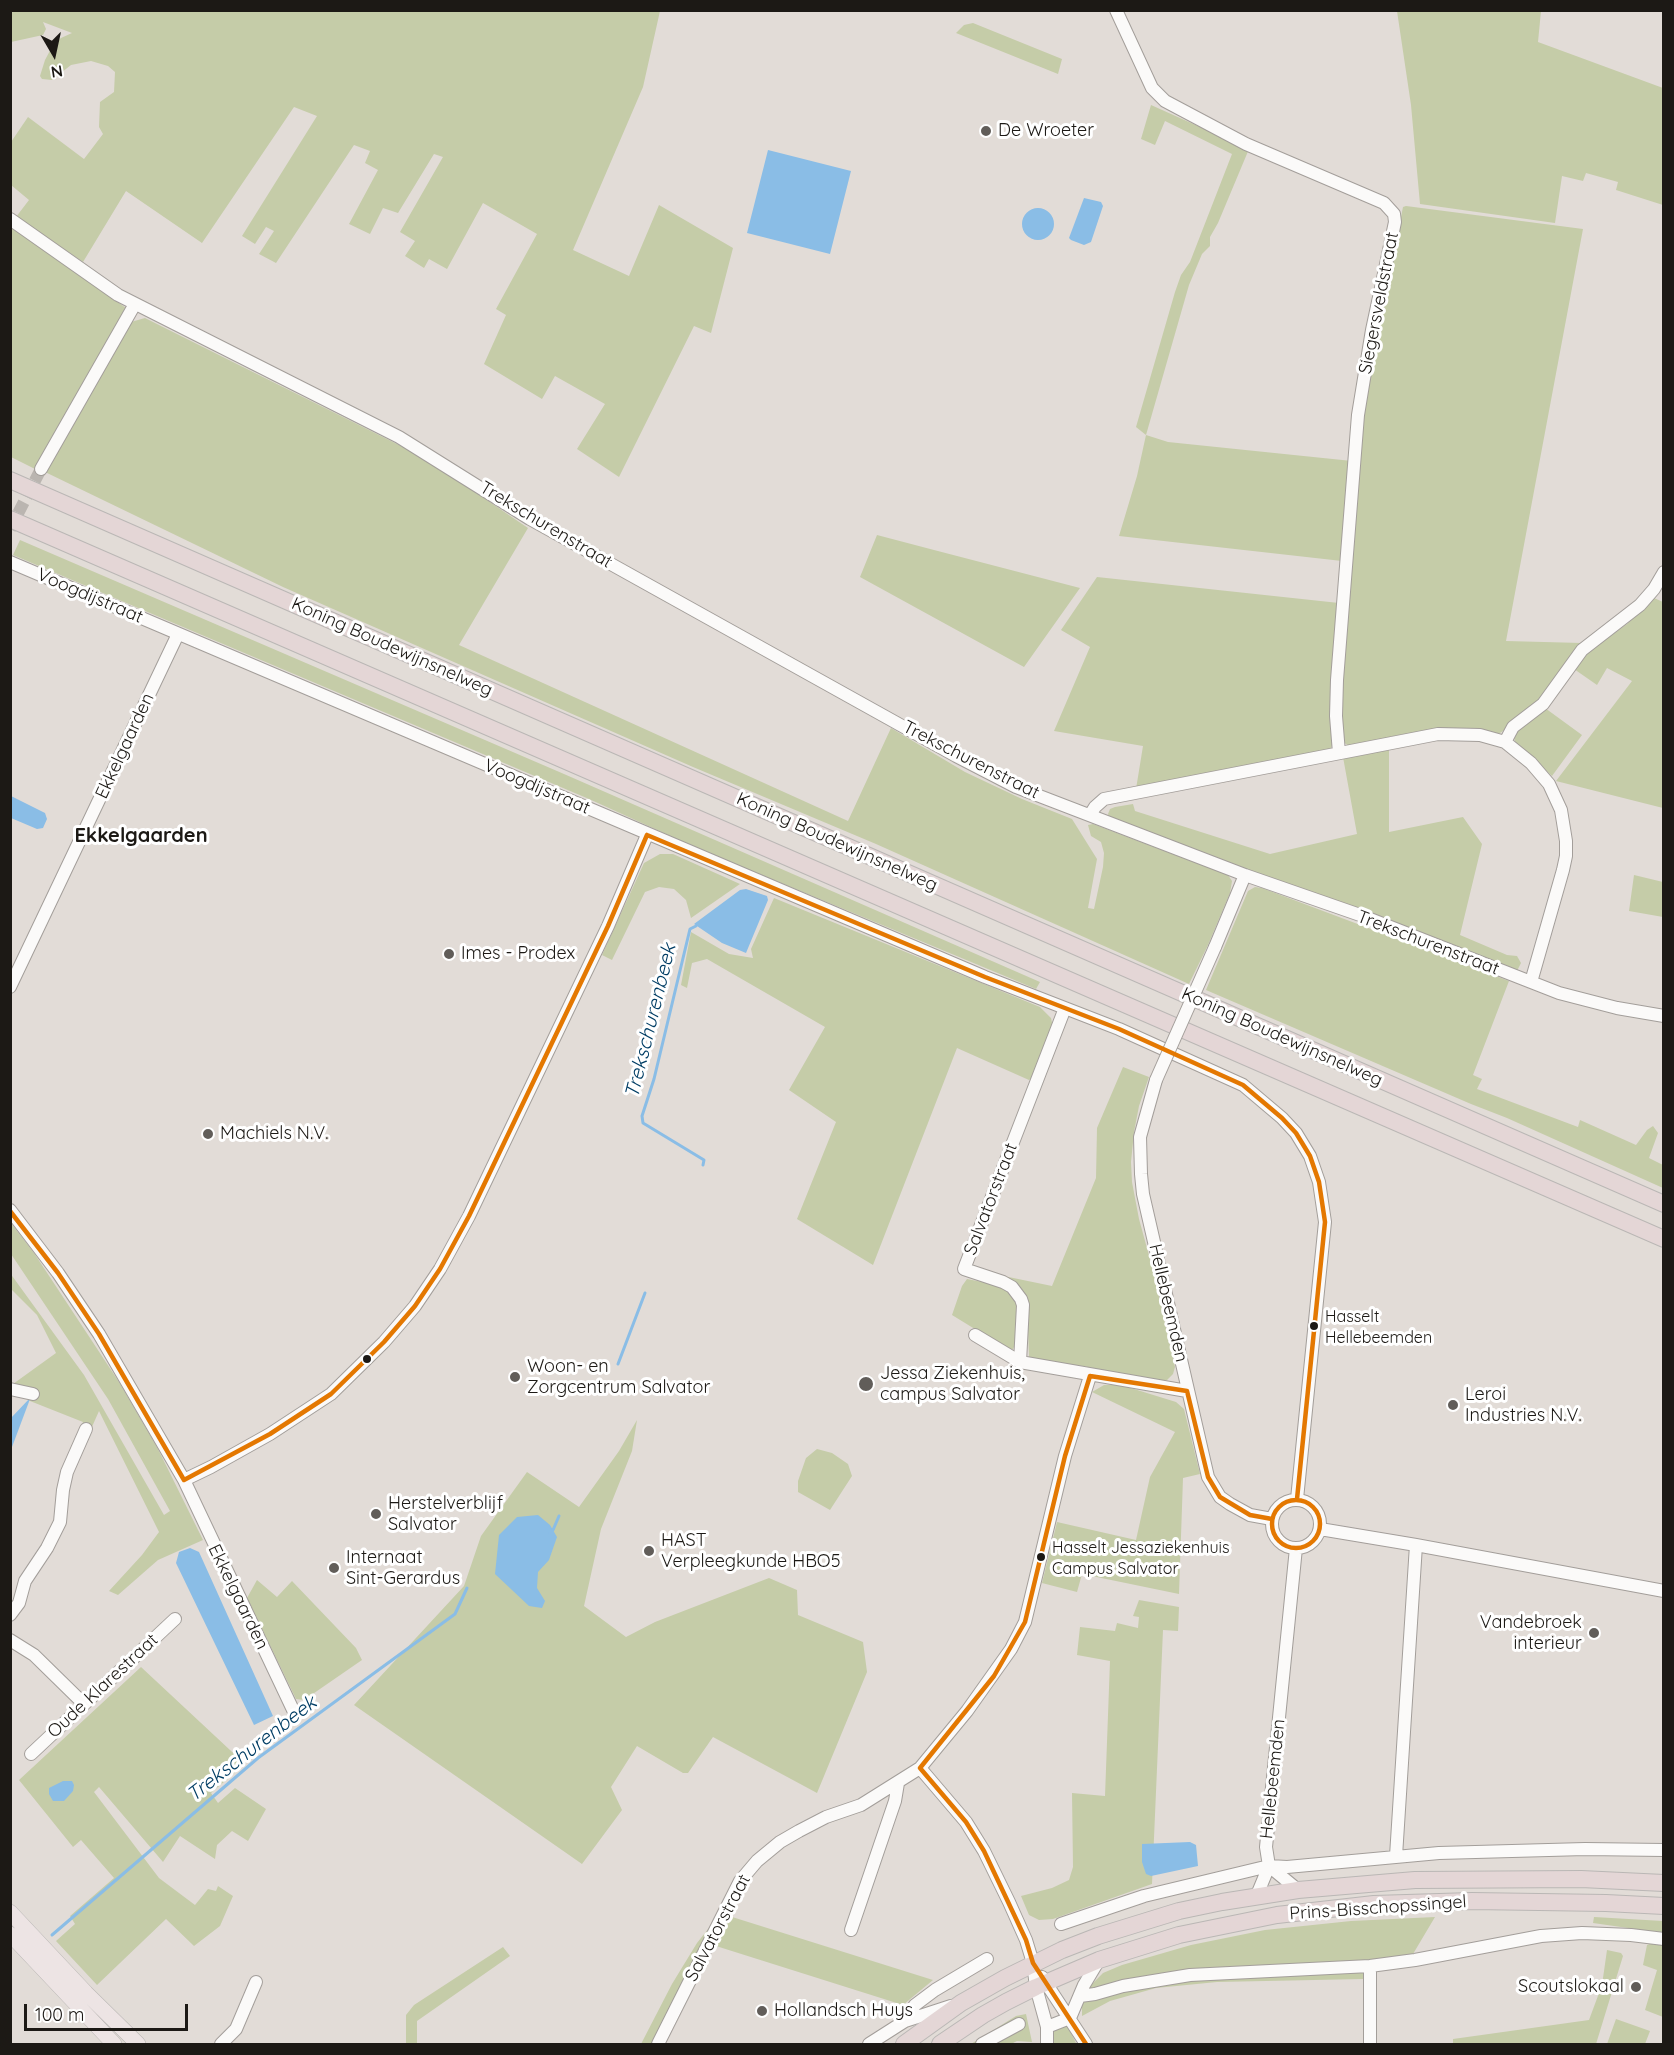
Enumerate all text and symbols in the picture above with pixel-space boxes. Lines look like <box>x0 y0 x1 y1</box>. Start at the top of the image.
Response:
north arrow <box>24 24 84 84</box>
text: N <box>49 61 64 83</box>
place label: De Wroeter <box>998 120 1094 142</box>
marker: De Wroeter <box>979 124 993 138</box>
street label: Siegersveldstraat <box>1355 230 1403 376</box>
street label: Trekschurenstraat <box>476 477 616 573</box>
street label: Voogdijstraat <box>34 564 146 628</box>
street label: Koning Boudewijnsnelweg <box>288 593 496 701</box>
street label: Ekkelgaarden <box>91 690 159 802</box>
street label: Trekschurenstraat <box>899 716 1043 804</box>
street label: Voogdijstraat <box>481 755 593 819</box>
street label: Koning Boudewijnsnelweg <box>733 788 941 896</box>
district label: Ekkelgaarden <box>74 824 208 848</box>
street label: Trekschurenstraat <box>1354 906 1502 980</box>
water label: Trekschurenbeek <box>620 941 682 1101</box>
place label: Imes - Prodex <box>461 943 575 965</box>
marker: Imes - Prodex <box>442 947 456 961</box>
street label: Koning Boudewijnsnelweg <box>1178 983 1386 1091</box>
place label: Machiels N.V. <box>220 1123 328 1145</box>
marker: Machiels N.V. <box>201 1127 215 1141</box>
street label: Salvatorstraat <box>960 1140 1022 1258</box>
street label: Hellebeemden <box>1144 1242 1192 1364</box>
place label: Hasselt Hellebeemden <box>1325 1307 1432 1345</box>
marker: Hasselt Hellebeemden <box>1308 1320 1320 1332</box>
unlabelled marker <box>361 1353 373 1365</box>
place label: Woon- en Zorgcentrum Salvator <box>527 1356 710 1398</box>
place label: Jessa Ziekenhuis, campus Salvator <box>880 1363 1025 1406</box>
marker: Woon- en Zorgcentrum Salvator <box>508 1370 522 1384</box>
marker: Jessa Ziekenhuis, campus Salvator <box>857 1375 875 1393</box>
place label: Leroi Industries N.V. <box>1465 1384 1582 1426</box>
marker: Leroi Industries N.V. <box>1446 1398 1460 1412</box>
place label: Herstelverblijf Salvator <box>388 1493 503 1536</box>
marker: Herstelverblijf Salvator <box>369 1507 383 1521</box>
place label: HAST Verpleegkunde HBO5 <box>661 1530 840 1572</box>
place label: Hasselt Jessaziekenhuis Campus Salvator <box>1052 1538 1229 1576</box>
street label: Ekkelgaarden <box>203 1541 273 1653</box>
marker: HAST Verpleegkunde HBO5 <box>642 1544 656 1558</box>
place label: Internaat Sint-Gerardus <box>346 1547 460 1590</box>
marker: Hasselt Jessaziekenhuis Campus Salvator <box>1035 1551 1047 1563</box>
marker: Internaat Sint-Gerardus <box>327 1561 341 1575</box>
place label: Vandebroek interieur <box>1480 1612 1582 1654</box>
marker: Vandebroek interieur <box>1587 1626 1601 1640</box>
street label: Oude Klarestraat <box>43 1629 163 1743</box>
water label: Trekschurenbeek <box>182 1691 322 1807</box>
street label: Hellebeemden <box>1256 1718 1290 1840</box>
street label: Salvatorstraat <box>681 1871 755 1985</box>
street label: Prins-Bisschopssingel <box>1289 1891 1467 1925</box>
place label: Scoutslokaal <box>1518 1976 1624 1998</box>
marker: Scoutslokaal <box>1629 1980 1643 1994</box>
scale bar <box>27 1992 190 2030</box>
place label: Hollandsch Huys <box>774 2000 913 2022</box>
text: 100 m <box>35 2003 84 2026</box>
marker: Hollandsch Huys <box>755 2004 769 2018</box>

